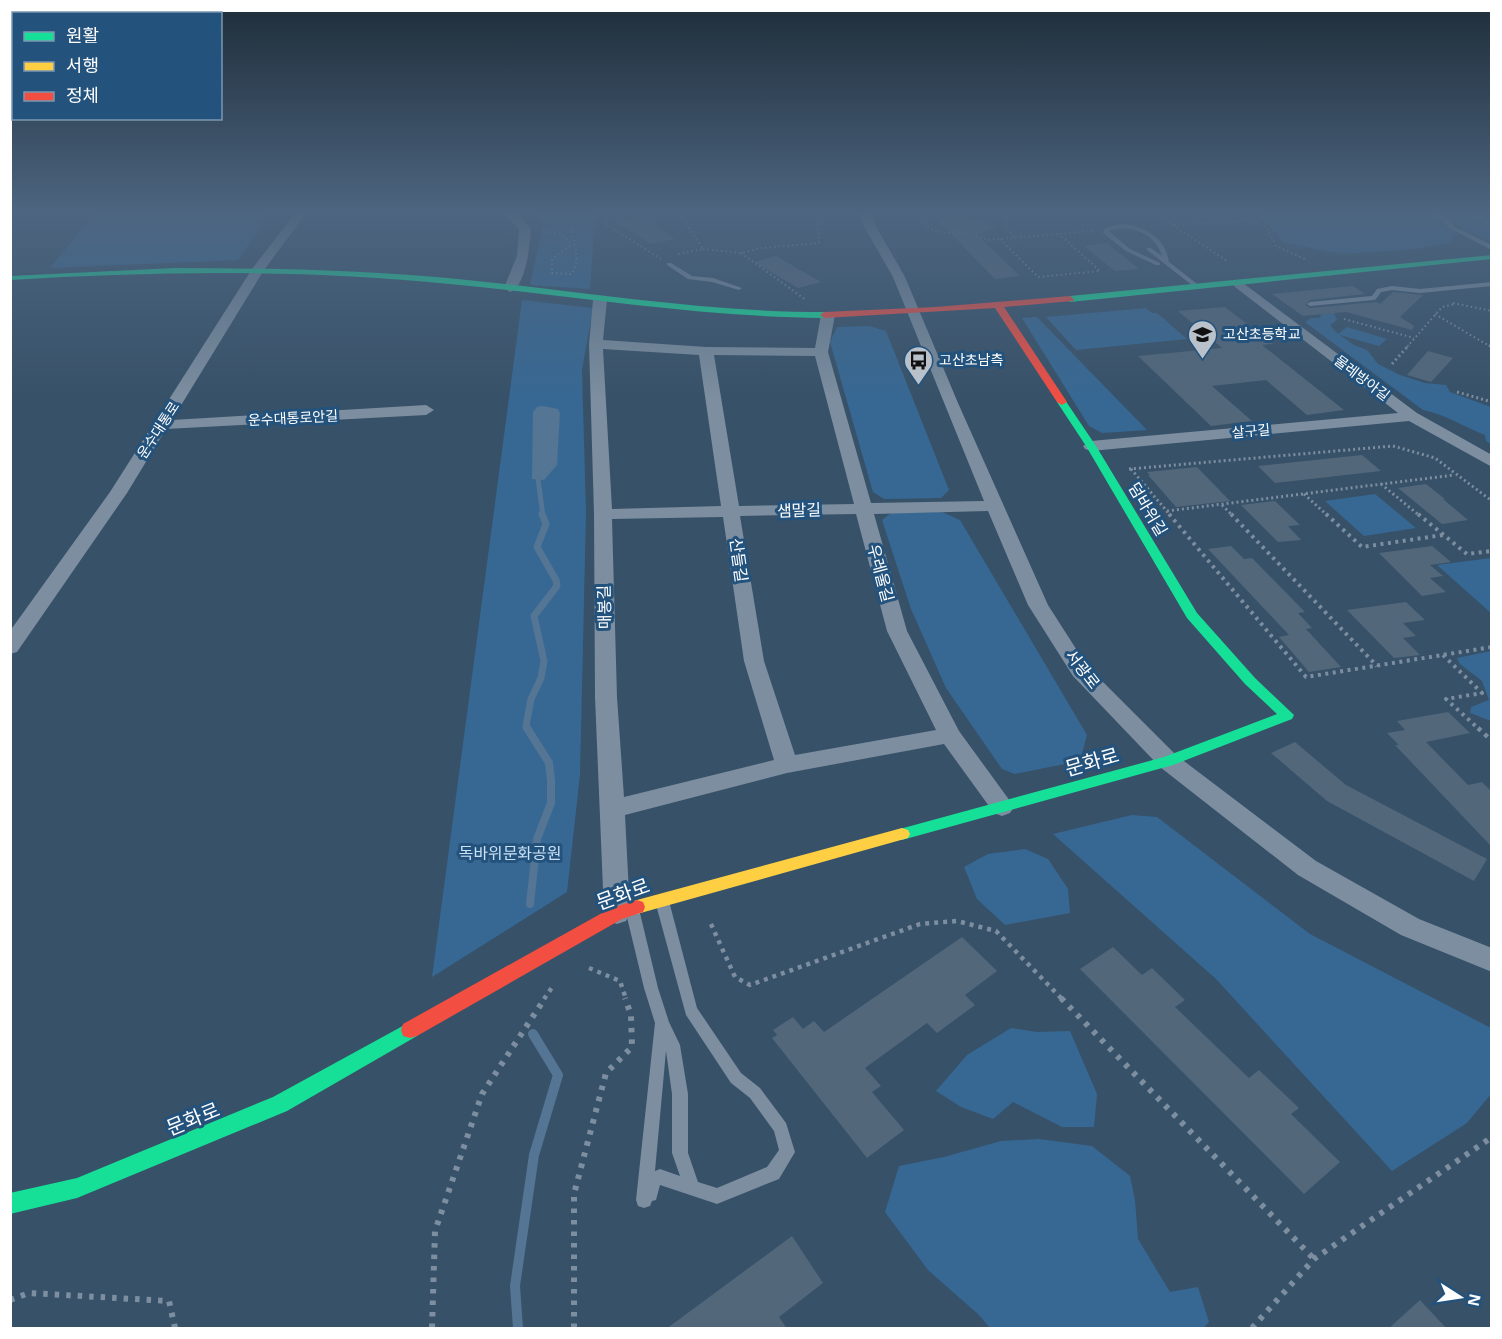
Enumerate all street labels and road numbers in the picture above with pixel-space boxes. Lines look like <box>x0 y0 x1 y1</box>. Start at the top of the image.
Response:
street label: 물레방아길 <box>1331 352 1393 404</box>
street label: 운수대통로 <box>134 399 182 461</box>
street label: 운수대통로안길 <box>248 408 338 428</box>
street label: 살구길 <box>1231 421 1271 441</box>
street label: 덤바위길 <box>1125 480 1170 539</box>
street label: 샘말길 <box>777 501 821 520</box>
street label: 산들길 <box>727 537 750 583</box>
street label: 우레울길 <box>865 542 896 604</box>
street label: 매봉길 <box>596 585 613 629</box>
street label: 서광로 <box>1062 647 1103 692</box>
street label: 문화로 <box>1062 744 1122 780</box>
street label: 문화로 <box>593 874 653 914</box>
street label: 문화로 <box>163 1098 223 1140</box>

